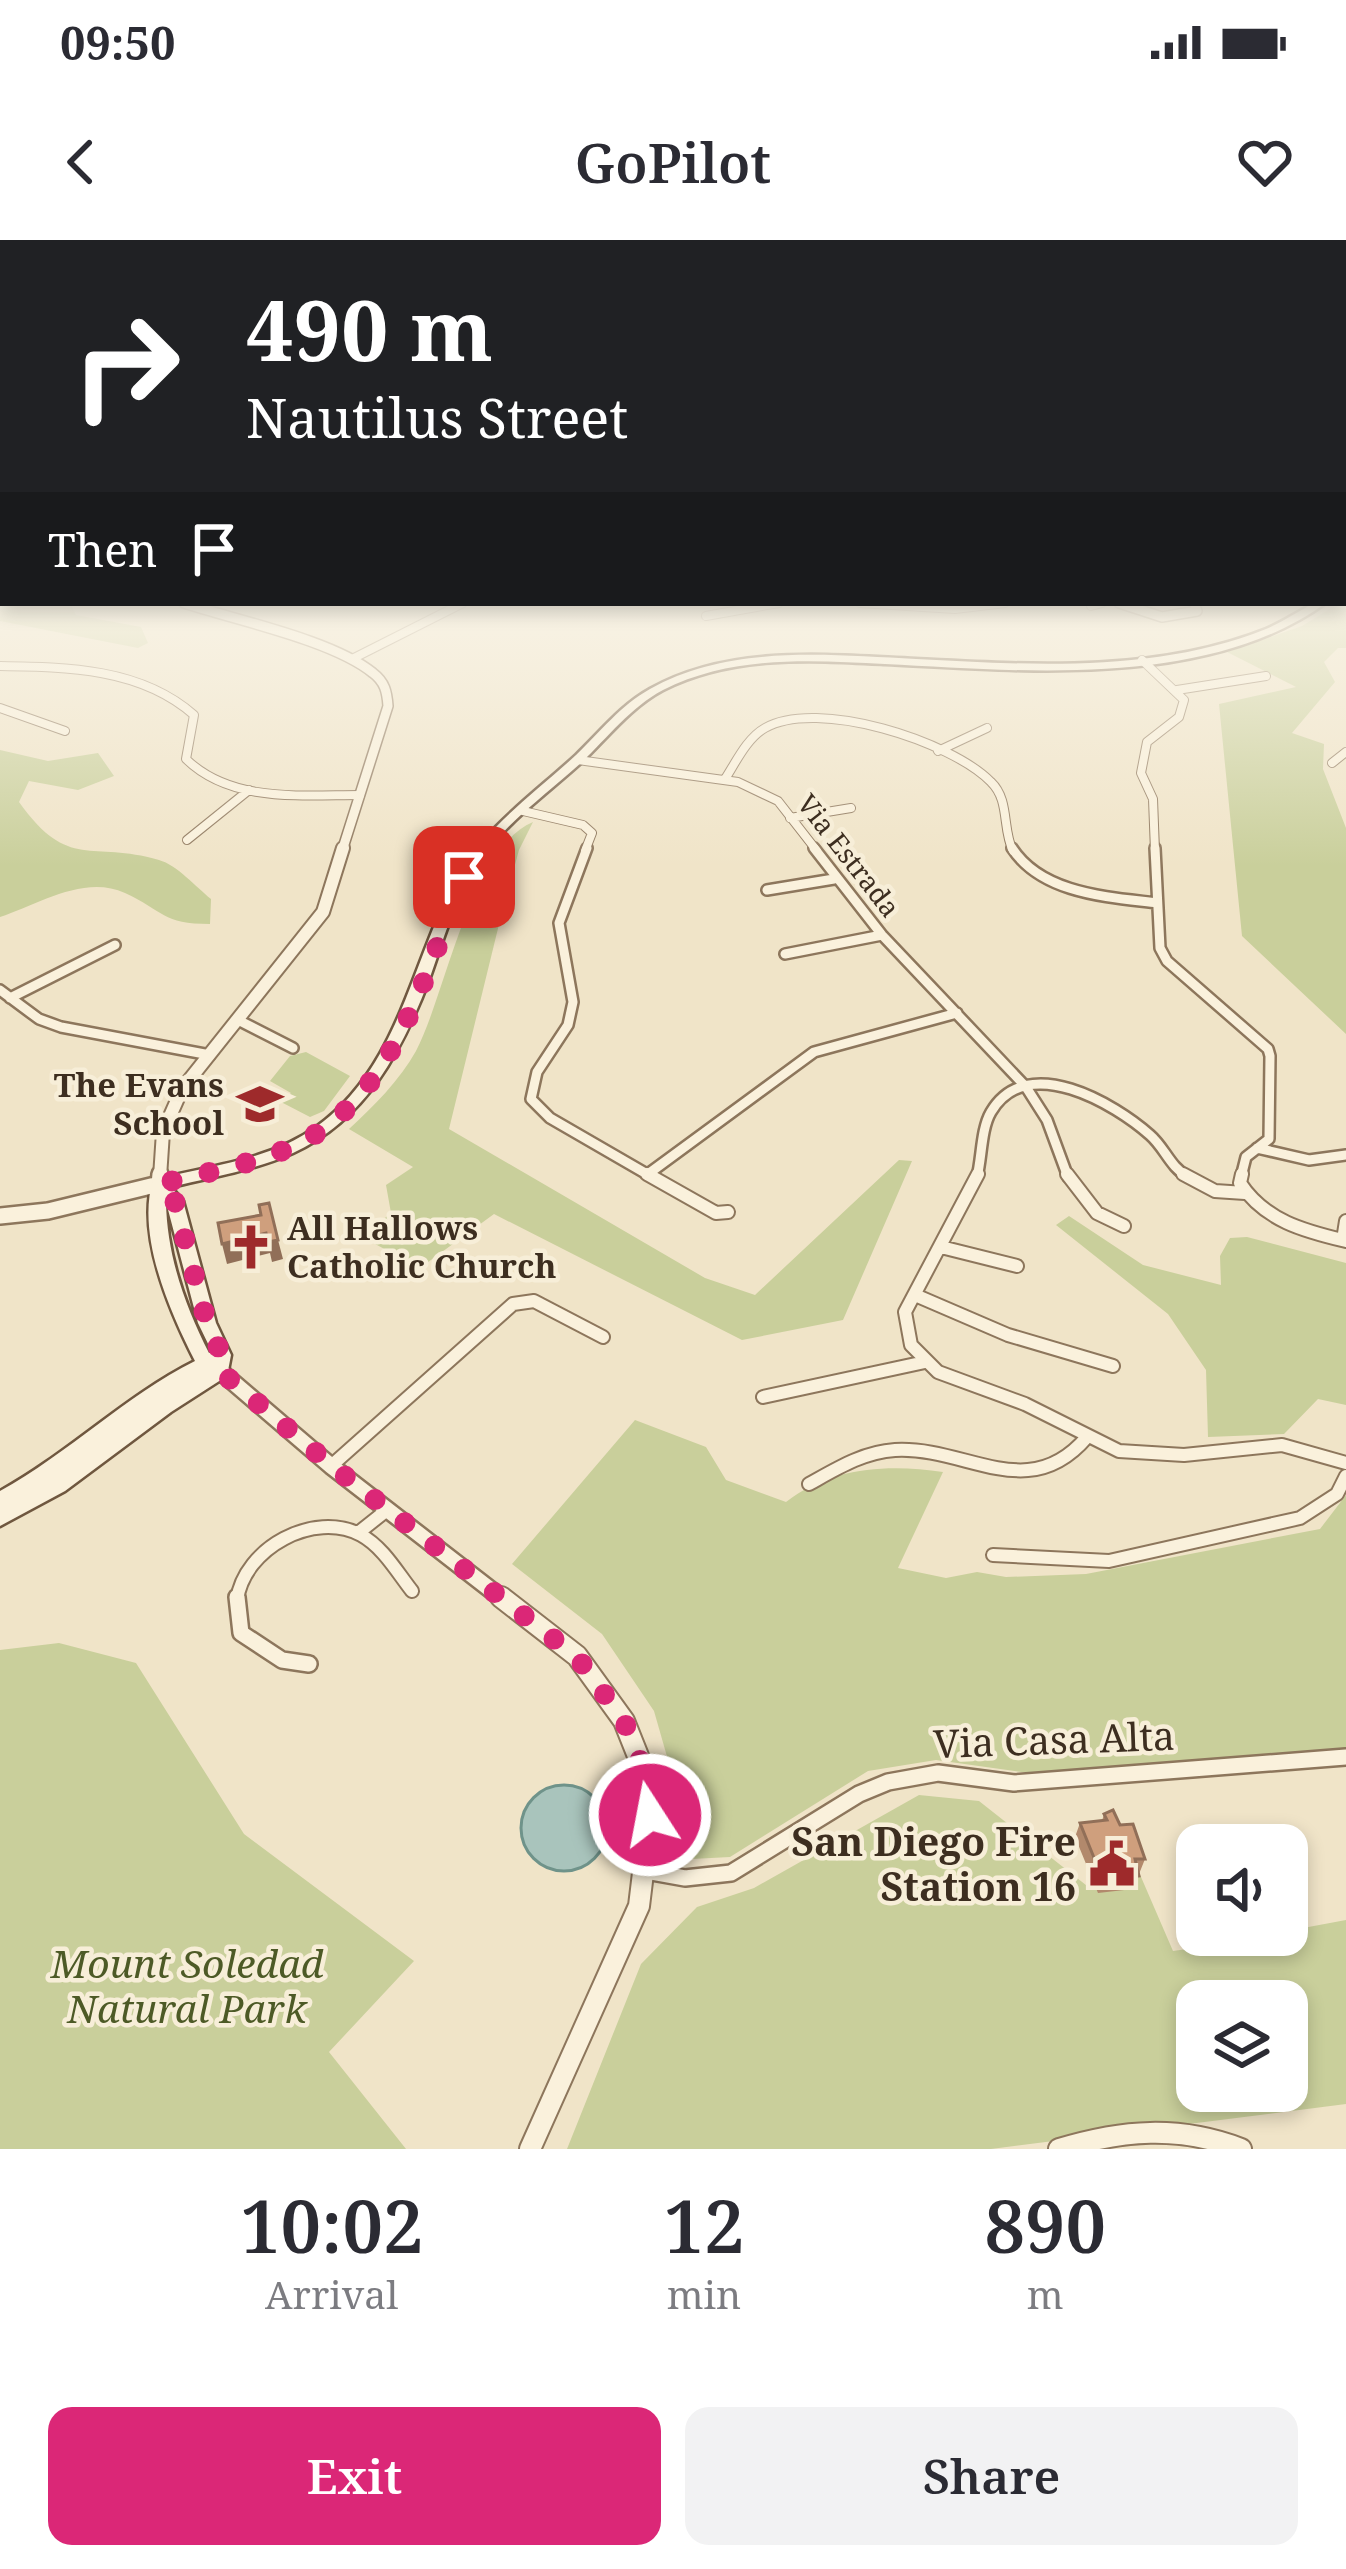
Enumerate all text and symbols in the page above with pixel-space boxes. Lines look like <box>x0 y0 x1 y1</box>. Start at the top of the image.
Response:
text: 09:50 <box>60 12 175 73</box>
text: GoPilot <box>575 125 771 199</box>
icon: back <box>48 129 114 195</box>
icon: heart <box>1232 129 1298 195</box>
text: 490 m <box>246 271 493 386</box>
icon: right <box>48 288 204 444</box>
text: Nautilus Street <box>246 380 628 454</box>
icon: arrive <box>181 516 247 582</box>
text: Then <box>48 519 157 580</box>
street label: Via Estrada <box>789 786 909 924</box>
pin <box>413 826 515 928</box>
icon: arrive <box>431 844 497 910</box>
place label: The Evans School <box>54 1062 224 1145</box>
school or university icon: The Evans School <box>235 1079 285 1129</box>
place label: All Hallows Catholic Church <box>287 1205 556 1288</box>
church icon: All Hallows Catholic Church <box>226 1222 276 1272</box>
street label: Via Casa Alta <box>932 1708 1176 1769</box>
position arrow <box>587 1752 713 1878</box>
place label: San Diego Fire Station 16 <box>791 1814 1076 1912</box>
map controls <box>1176 1824 1308 2112</box>
button: sound <box>1176 1824 1308 1956</box>
public building icon: San Diego Fire Station 16 <box>1087 1839 1137 1889</box>
park label: Mount Soledad Natural Park <box>50 1936 324 2034</box>
button: layers <box>1176 1980 1308 2112</box>
text: 10:02 <box>240 2176 423 2274</box>
text: 12 <box>663 2176 744 2274</box>
text: 890 <box>984 2176 1106 2274</box>
text: Arrival <box>265 2267 398 2320</box>
text: min <box>667 2267 741 2320</box>
text: m <box>1027 2267 1064 2320</box>
button: Exit <box>48 2407 661 2545</box>
button: Share <box>685 2407 1298 2545</box>

